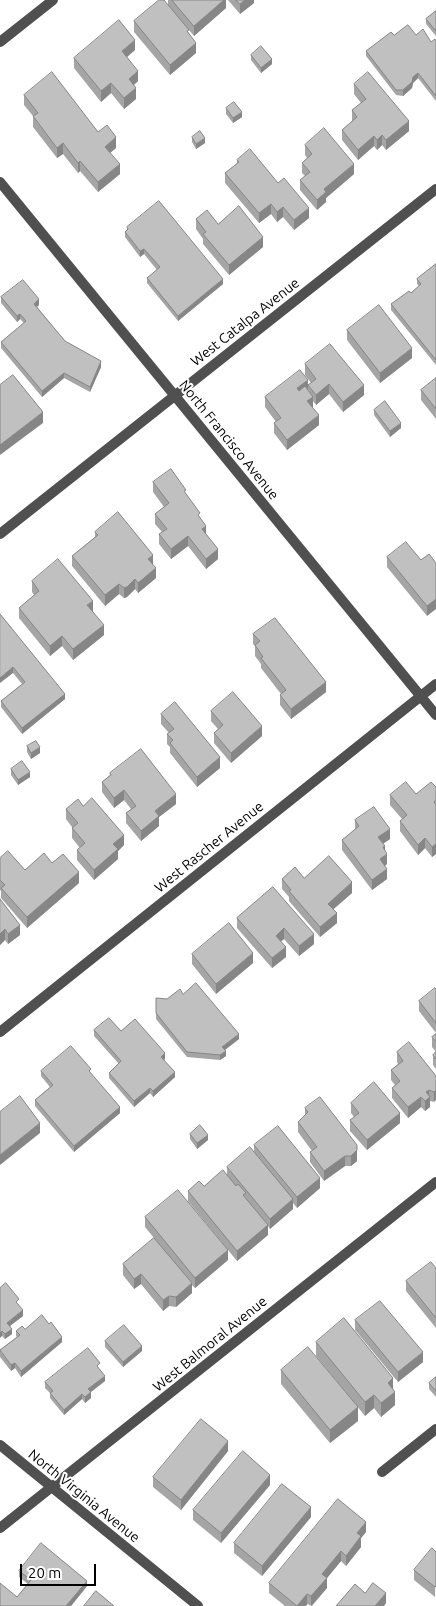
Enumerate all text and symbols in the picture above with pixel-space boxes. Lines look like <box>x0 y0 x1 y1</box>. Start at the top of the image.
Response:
street label: West Catalpa Avenue <box>187 274 303 370</box>
street label: North Francisco Avenue <box>176 377 282 503</box>
street label: West Rascher Avenue <box>151 798 267 896</box>
street label: West Balmoral Avenue <box>150 1293 270 1395</box>
street label: North Virginia Avenue <box>25 1446 143 1546</box>
scale bar <box>22 1554 99 1586</box>
text: 20 m <box>28 1564 61 1581</box>

